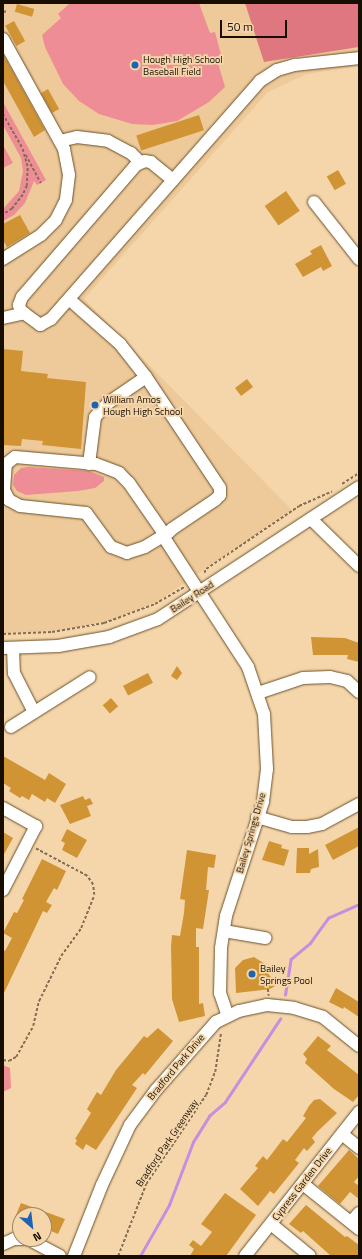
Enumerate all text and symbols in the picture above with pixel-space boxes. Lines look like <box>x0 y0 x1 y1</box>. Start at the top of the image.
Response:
scale bar <box>222 12 289 38</box>
text: 50 m <box>227 17 253 36</box>
place label: Hough High School Baseball Field <box>143 53 223 76</box>
marker: Hough High School Baseball Field <box>130 60 140 70</box>
place label: William Amos Hough High School <box>103 393 183 416</box>
marker: William Amos Hough High School <box>90 400 100 410</box>
street label: Bailey Road <box>168 579 216 615</box>
street label: Bailey Springs Drive <box>234 791 268 875</box>
place label: Bailey Springs Pool <box>260 962 312 986</box>
marker: Bailey Springs Pool <box>247 969 257 979</box>
street label: Bradford Park Drive <box>145 1032 207 1102</box>
street label: Bradford Park Greenway <box>133 1097 201 1189</box>
street label: Cypress Garden Drive <box>270 1145 334 1223</box>
north arrow <box>12 1207 52 1247</box>
text: N <box>30 1228 44 1246</box>

